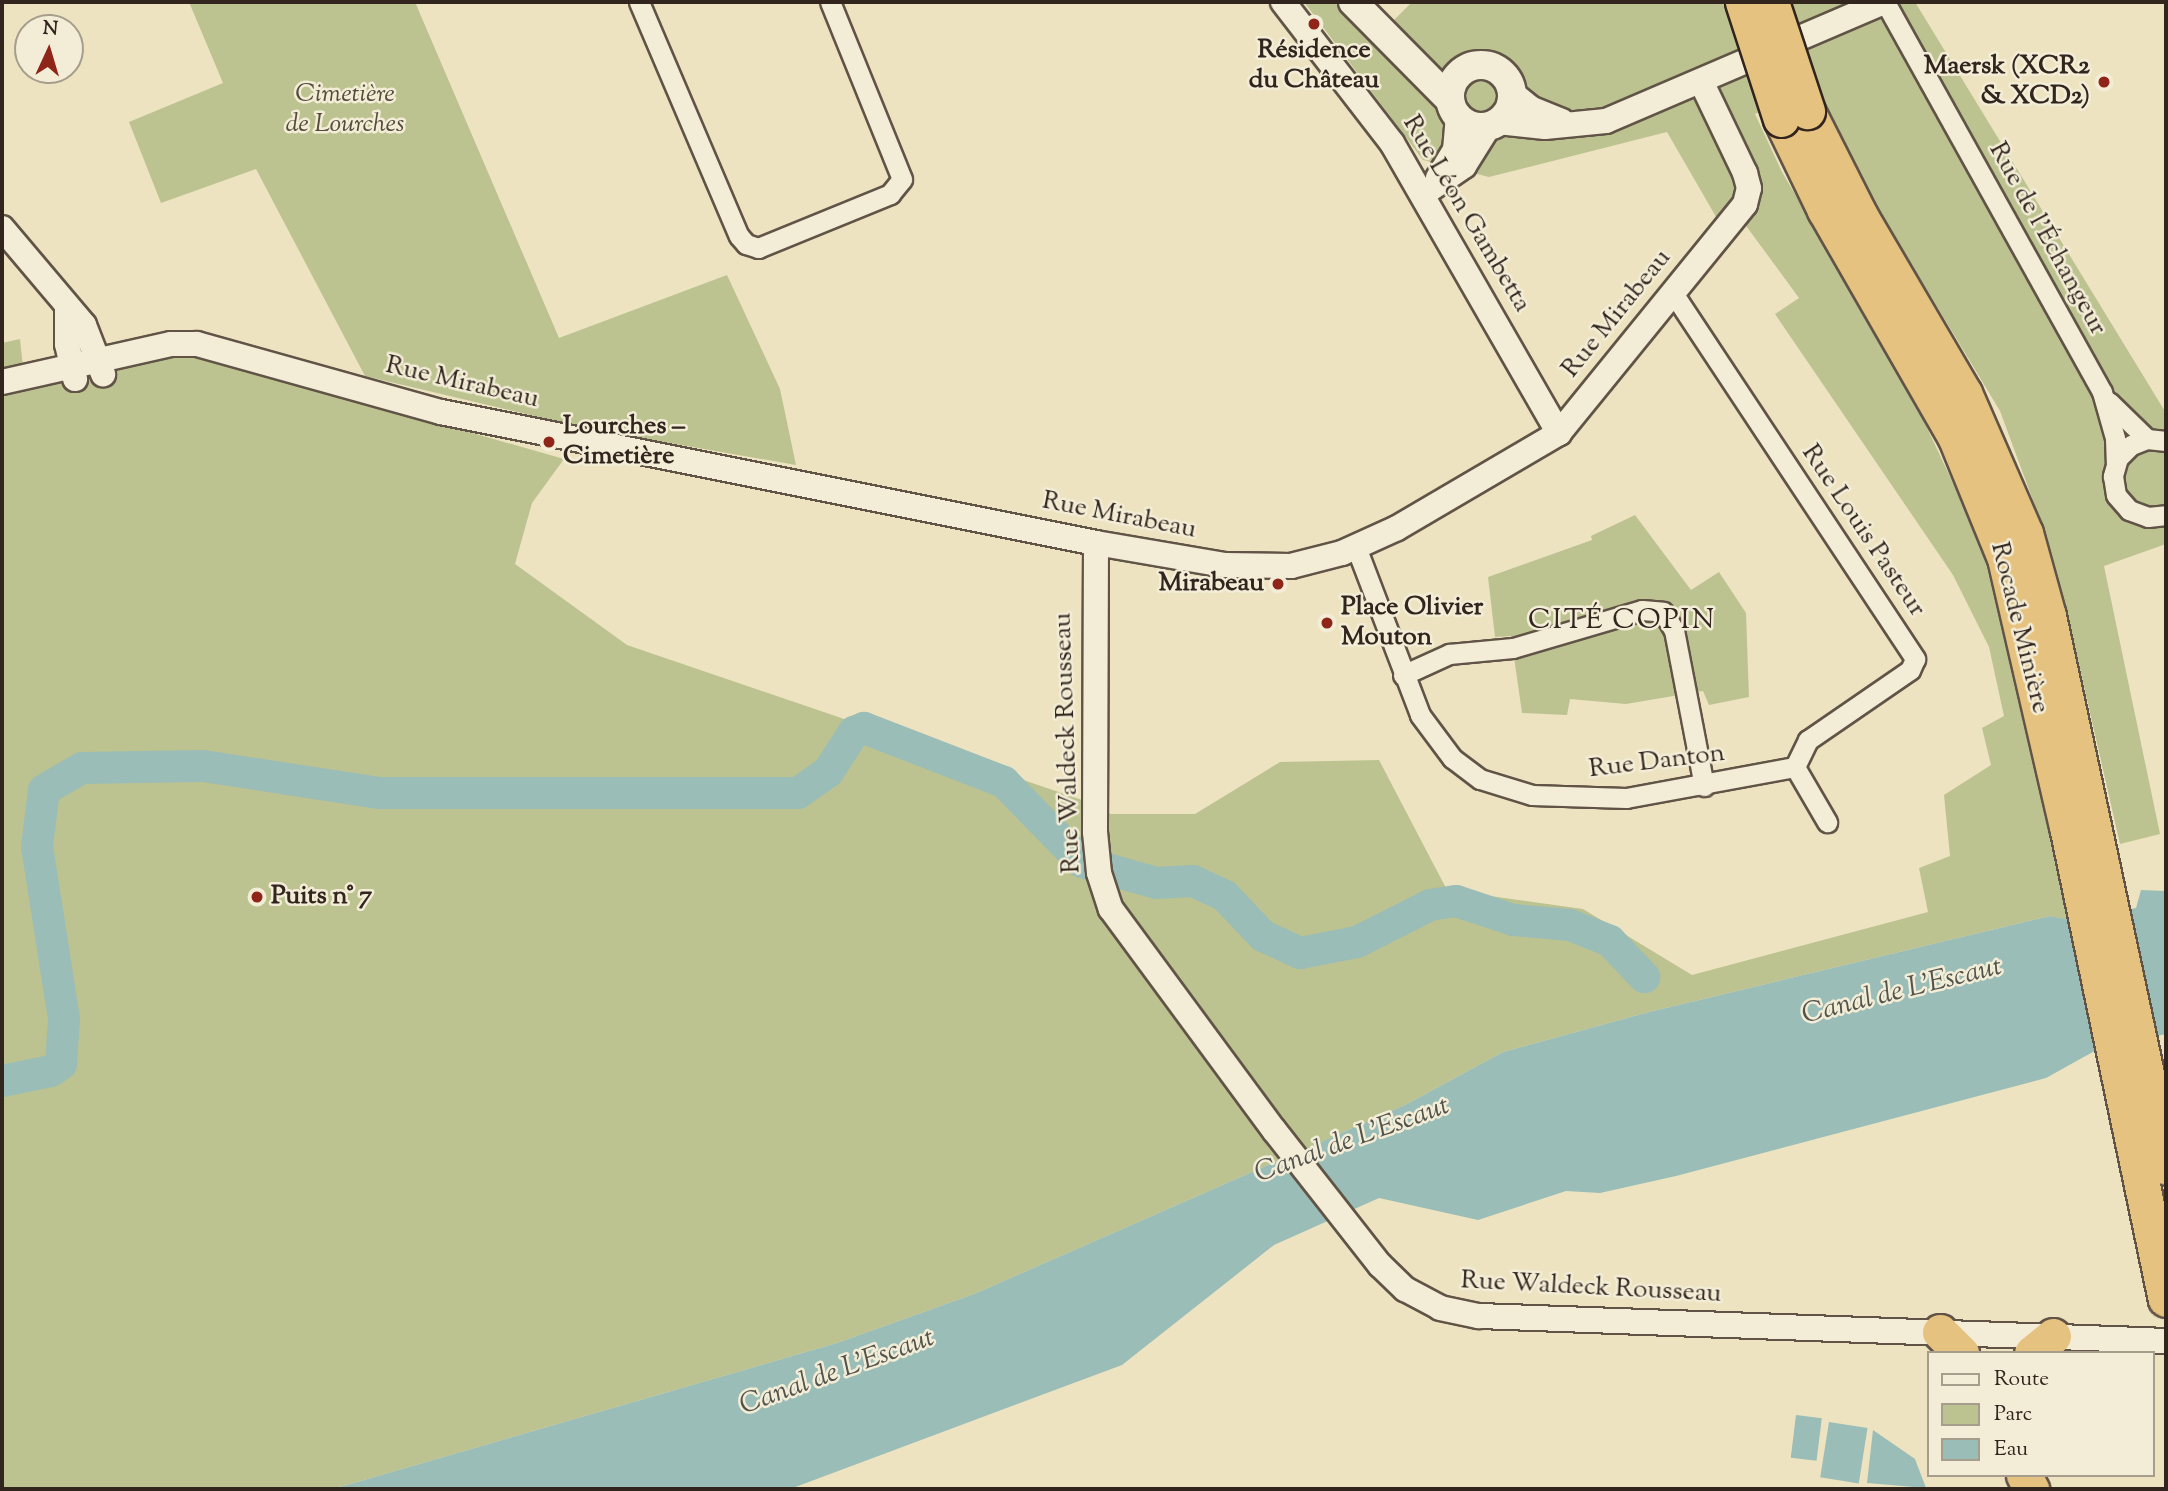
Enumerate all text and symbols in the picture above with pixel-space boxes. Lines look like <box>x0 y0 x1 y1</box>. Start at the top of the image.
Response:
north arrow <box>14 14 84 84</box>
text: N <box>42 16 59 44</box>
marker: Résidence du Château <box>1306 16 1322 32</box>
place label: Résidence du Château <box>1249 35 1379 96</box>
place label: Maersk (XCR2 & XCD2) <box>1924 51 2090 112</box>
marker: Maersk (XCR2 & XCD2) <box>2096 74 2112 90</box>
park label: Cimetière de Lourches <box>286 79 404 140</box>
street label: Rue Léon Gambetta <box>1395 110 1537 318</box>
street label: Rue de l'Échangeur <box>1981 137 2113 341</box>
street label: Rue Mirabeau <box>1556 244 1678 384</box>
street label: Rue Mirabeau <box>382 350 542 416</box>
place label: Lourches – Cimetière <box>563 411 685 472</box>
marker: Lourches – Cimetière <box>541 434 557 450</box>
street label: Rue Louis Pasteur <box>1794 439 1932 623</box>
street label: Rue Mirabeau <box>1039 486 1199 546</box>
street label: Rocade Minière <box>1983 539 2055 717</box>
place label: Mirabeau <box>1158 568 1264 600</box>
marker: Mirabeau <box>1270 576 1286 592</box>
place label: Place Olivier Mouton <box>1341 592 1483 654</box>
district label: CITÉ COPIN <box>1529 604 1715 638</box>
street label: Rue Waldeck Rousseau <box>1048 612 1088 874</box>
marker: Place Olivier Mouton <box>1319 615 1335 631</box>
street label: Rue Danton <box>1587 738 1727 786</box>
place label: Puits n° 7 <box>271 881 372 913</box>
marker: Puits n° 7 <box>249 889 265 905</box>
water label: Canal de L'Escaut <box>1799 950 2005 1032</box>
water label: Canal de L'Escaut <box>1250 1089 1454 1191</box>
street label: Rue Waldeck Rousseau <box>1460 1266 1722 1310</box>
water label: Canal de L'Escaut <box>735 1321 939 1423</box>
legend <box>1926 1351 2154 1477</box>
text: Route <box>1994 1365 2049 1395</box>
text: Parc <box>1994 1400 2032 1430</box>
text: Eau <box>1994 1435 2028 1465</box>

